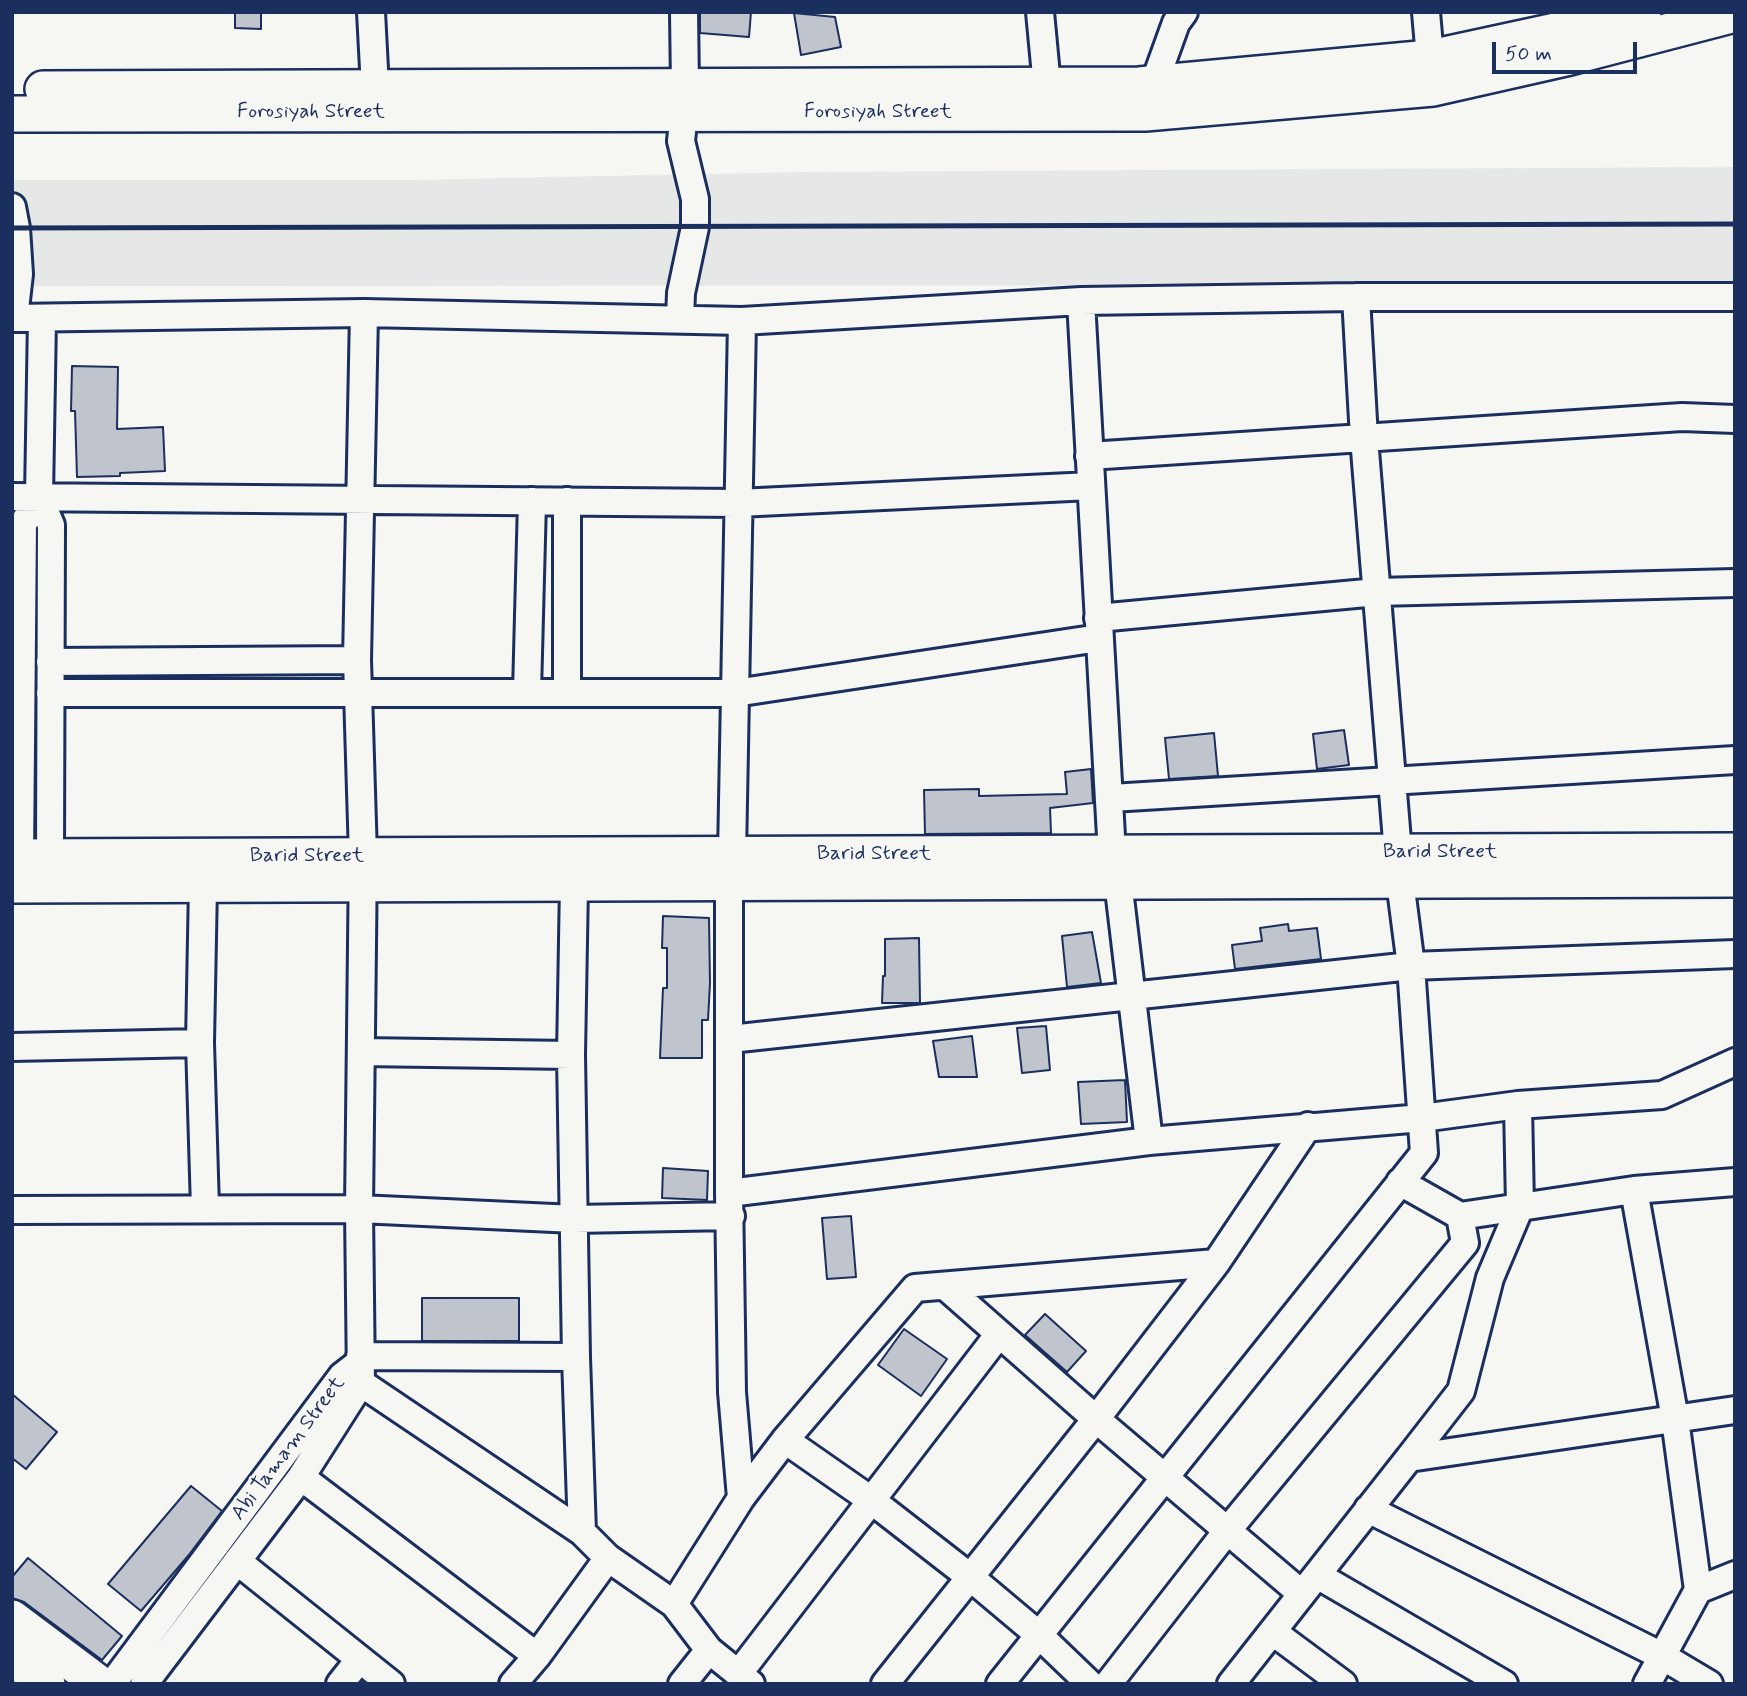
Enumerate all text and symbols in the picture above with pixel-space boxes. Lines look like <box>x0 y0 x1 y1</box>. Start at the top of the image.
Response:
scale bar <box>1495 28 1640 72</box>
text: 50 m <box>1505 40 1552 68</box>
street label: Forosiyah Street <box>237 100 385 126</box>
street label: Forosiyah Street <box>804 100 952 126</box>
street label: Barid Street <box>1383 840 1497 866</box>
street label: Barid Street <box>817 842 931 868</box>
street label: Barid Street <box>250 844 364 870</box>
street label: Abi Tamam Street <box>227 1372 351 1526</box>

